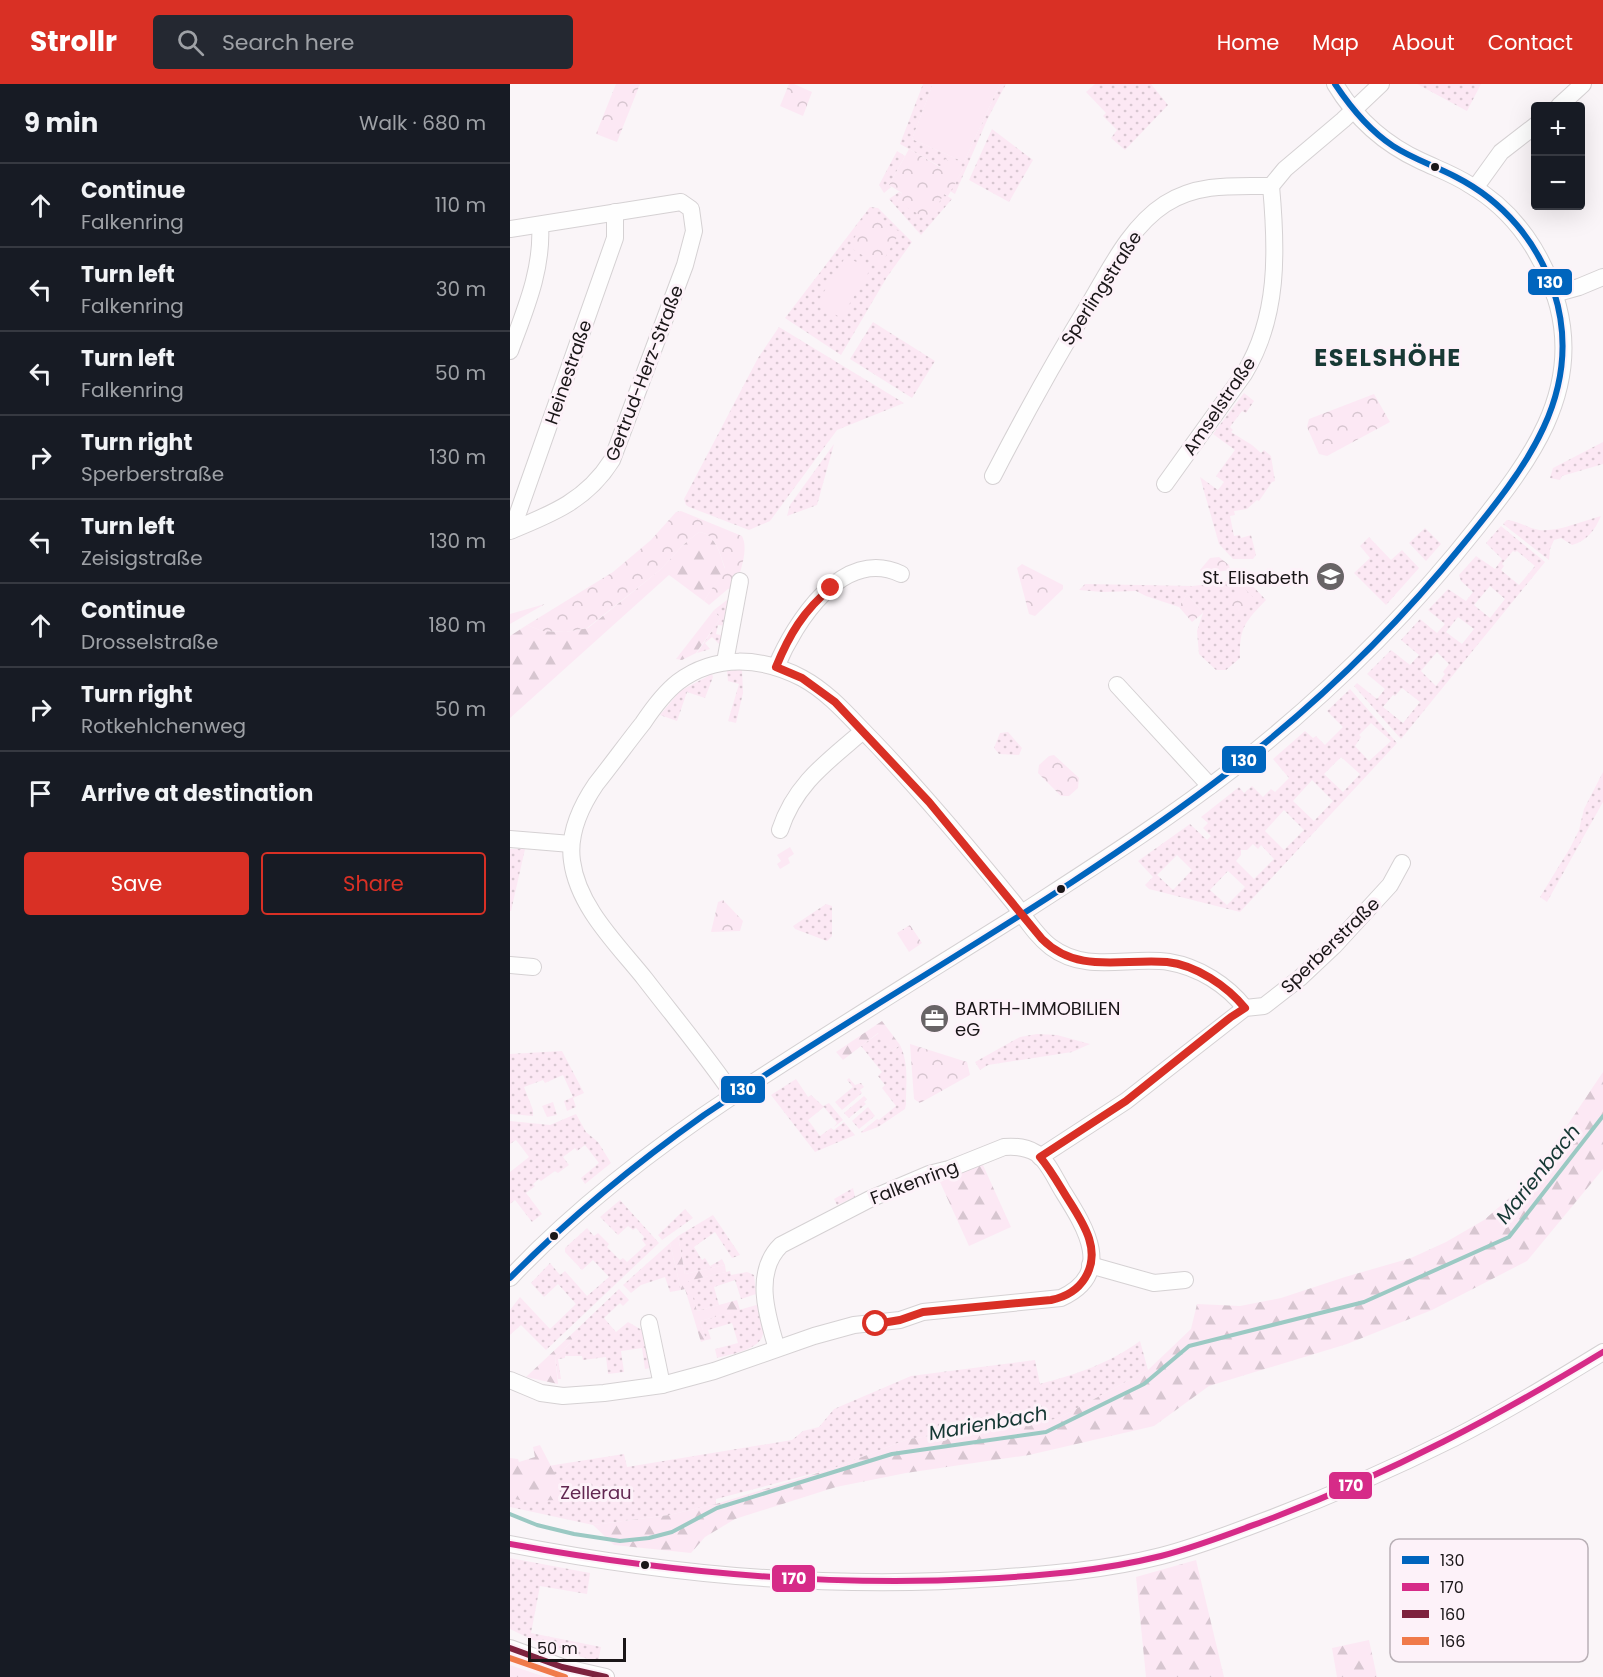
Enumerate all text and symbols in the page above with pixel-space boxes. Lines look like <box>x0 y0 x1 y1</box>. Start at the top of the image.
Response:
search box <box>153 15 573 69</box>
text: Strollr <box>30 22 117 61</box>
icon: search <box>174 26 207 59</box>
text: Search here <box>222 27 354 58</box>
text: Home <box>1217 28 1279 57</box>
text: Map <box>1312 28 1359 57</box>
text: About <box>1392 28 1455 57</box>
text: Contact <box>1488 28 1573 57</box>
map controls <box>1531 102 1585 210</box>
button: + <box>1531 102 1585 156</box>
text: 9 min <box>24 105 98 141</box>
text: Walk · 680 m <box>359 109 486 137</box>
button: − <box>1531 156 1585 210</box>
unlabelled marker <box>1429 161 1441 173</box>
text: Continue <box>81 175 185 206</box>
icon: ahead <box>24 189 57 222</box>
text: 110 m <box>435 191 486 219</box>
text: Falkenring <box>81 208 184 236</box>
street label: Sperlingstraße <box>1055 226 1147 350</box>
text: Turn left <box>81 259 175 290</box>
line badge: 130 <box>1527 268 1573 296</box>
text: 130 <box>1537 271 1563 294</box>
icon: left <box>24 273 57 306</box>
text: 30 m <box>436 275 486 303</box>
street label: Gertrud-Herz-Straße <box>599 281 689 465</box>
text: Falkenring <box>81 292 184 320</box>
street label: Heinestraße <box>538 316 598 428</box>
district label: ESELSHÖHE <box>1314 341 1462 374</box>
text: Turn left <box>81 343 175 374</box>
street label: Amselstraße <box>1177 352 1261 460</box>
icon: left <box>24 357 57 390</box>
text: 50 m <box>435 359 486 387</box>
text: Falkenring <box>81 376 184 404</box>
text: Turn right <box>81 427 192 458</box>
icon: right <box>24 441 57 474</box>
text: 130 m <box>429 443 486 471</box>
text: Sperberstraße <box>81 460 224 488</box>
text: Turn left <box>81 511 175 542</box>
icon: left <box>24 525 57 558</box>
text: 130 m <box>429 527 486 555</box>
text: Zeisigstraße <box>81 544 203 572</box>
school or university icon: St. Elisabeth <box>1314 561 1346 593</box>
place label: St. Elisabeth <box>1202 565 1309 590</box>
route end <box>817 574 843 600</box>
text: Continue <box>81 595 185 626</box>
icon: ahead <box>24 609 57 642</box>
text: 180 m <box>428 611 486 639</box>
text: Drosselstraße <box>81 628 218 656</box>
text: Turn right <box>81 679 192 710</box>
icon: right <box>24 693 57 726</box>
text: 50 m <box>435 695 486 723</box>
text: Rotkehlchenweg <box>81 712 246 740</box>
line badge: 130 <box>1221 745 1267 774</box>
text: 130 <box>1231 749 1257 772</box>
icon: arrive <box>24 777 57 810</box>
text: Arrive at destination <box>81 778 313 809</box>
button: Save <box>24 852 249 915</box>
button: Share <box>261 852 486 915</box>
unlabelled marker <box>1055 883 1067 895</box>
street label: Sperberstraße <box>1275 891 1385 999</box>
place label: BARTH-IMMOBILIEN eG <box>955 996 1120 1042</box>
office icon: BARTH-IMMOBILIEN eG <box>918 1002 950 1034</box>
line badge: 130 <box>720 1075 766 1104</box>
text: 130 <box>730 1078 756 1101</box>
water label: Marienbach <box>1489 1118 1587 1230</box>
street label: Falkenring <box>866 1154 962 1210</box>
unlabelled marker <box>548 1230 560 1242</box>
route start <box>862 1310 888 1336</box>
water label: Marienbach <box>926 1399 1050 1447</box>
line badge: 170 <box>1328 1471 1373 1500</box>
text: 170 <box>1338 1474 1364 1497</box>
park label: Zellerau <box>560 1480 632 1505</box>
legend <box>1390 1539 1588 1662</box>
text: 130 <box>1440 1549 1465 1572</box>
unlabelled marker <box>639 1559 651 1571</box>
line badge: 170 <box>771 1564 816 1593</box>
text: 170 <box>781 1567 807 1590</box>
text: 170 <box>1440 1576 1464 1599</box>
text: 160 <box>1440 1603 1465 1626</box>
text: 166 <box>1440 1630 1465 1653</box>
scale bar <box>528 1635 626 1662</box>
text: 50 m <box>537 1637 578 1660</box>

